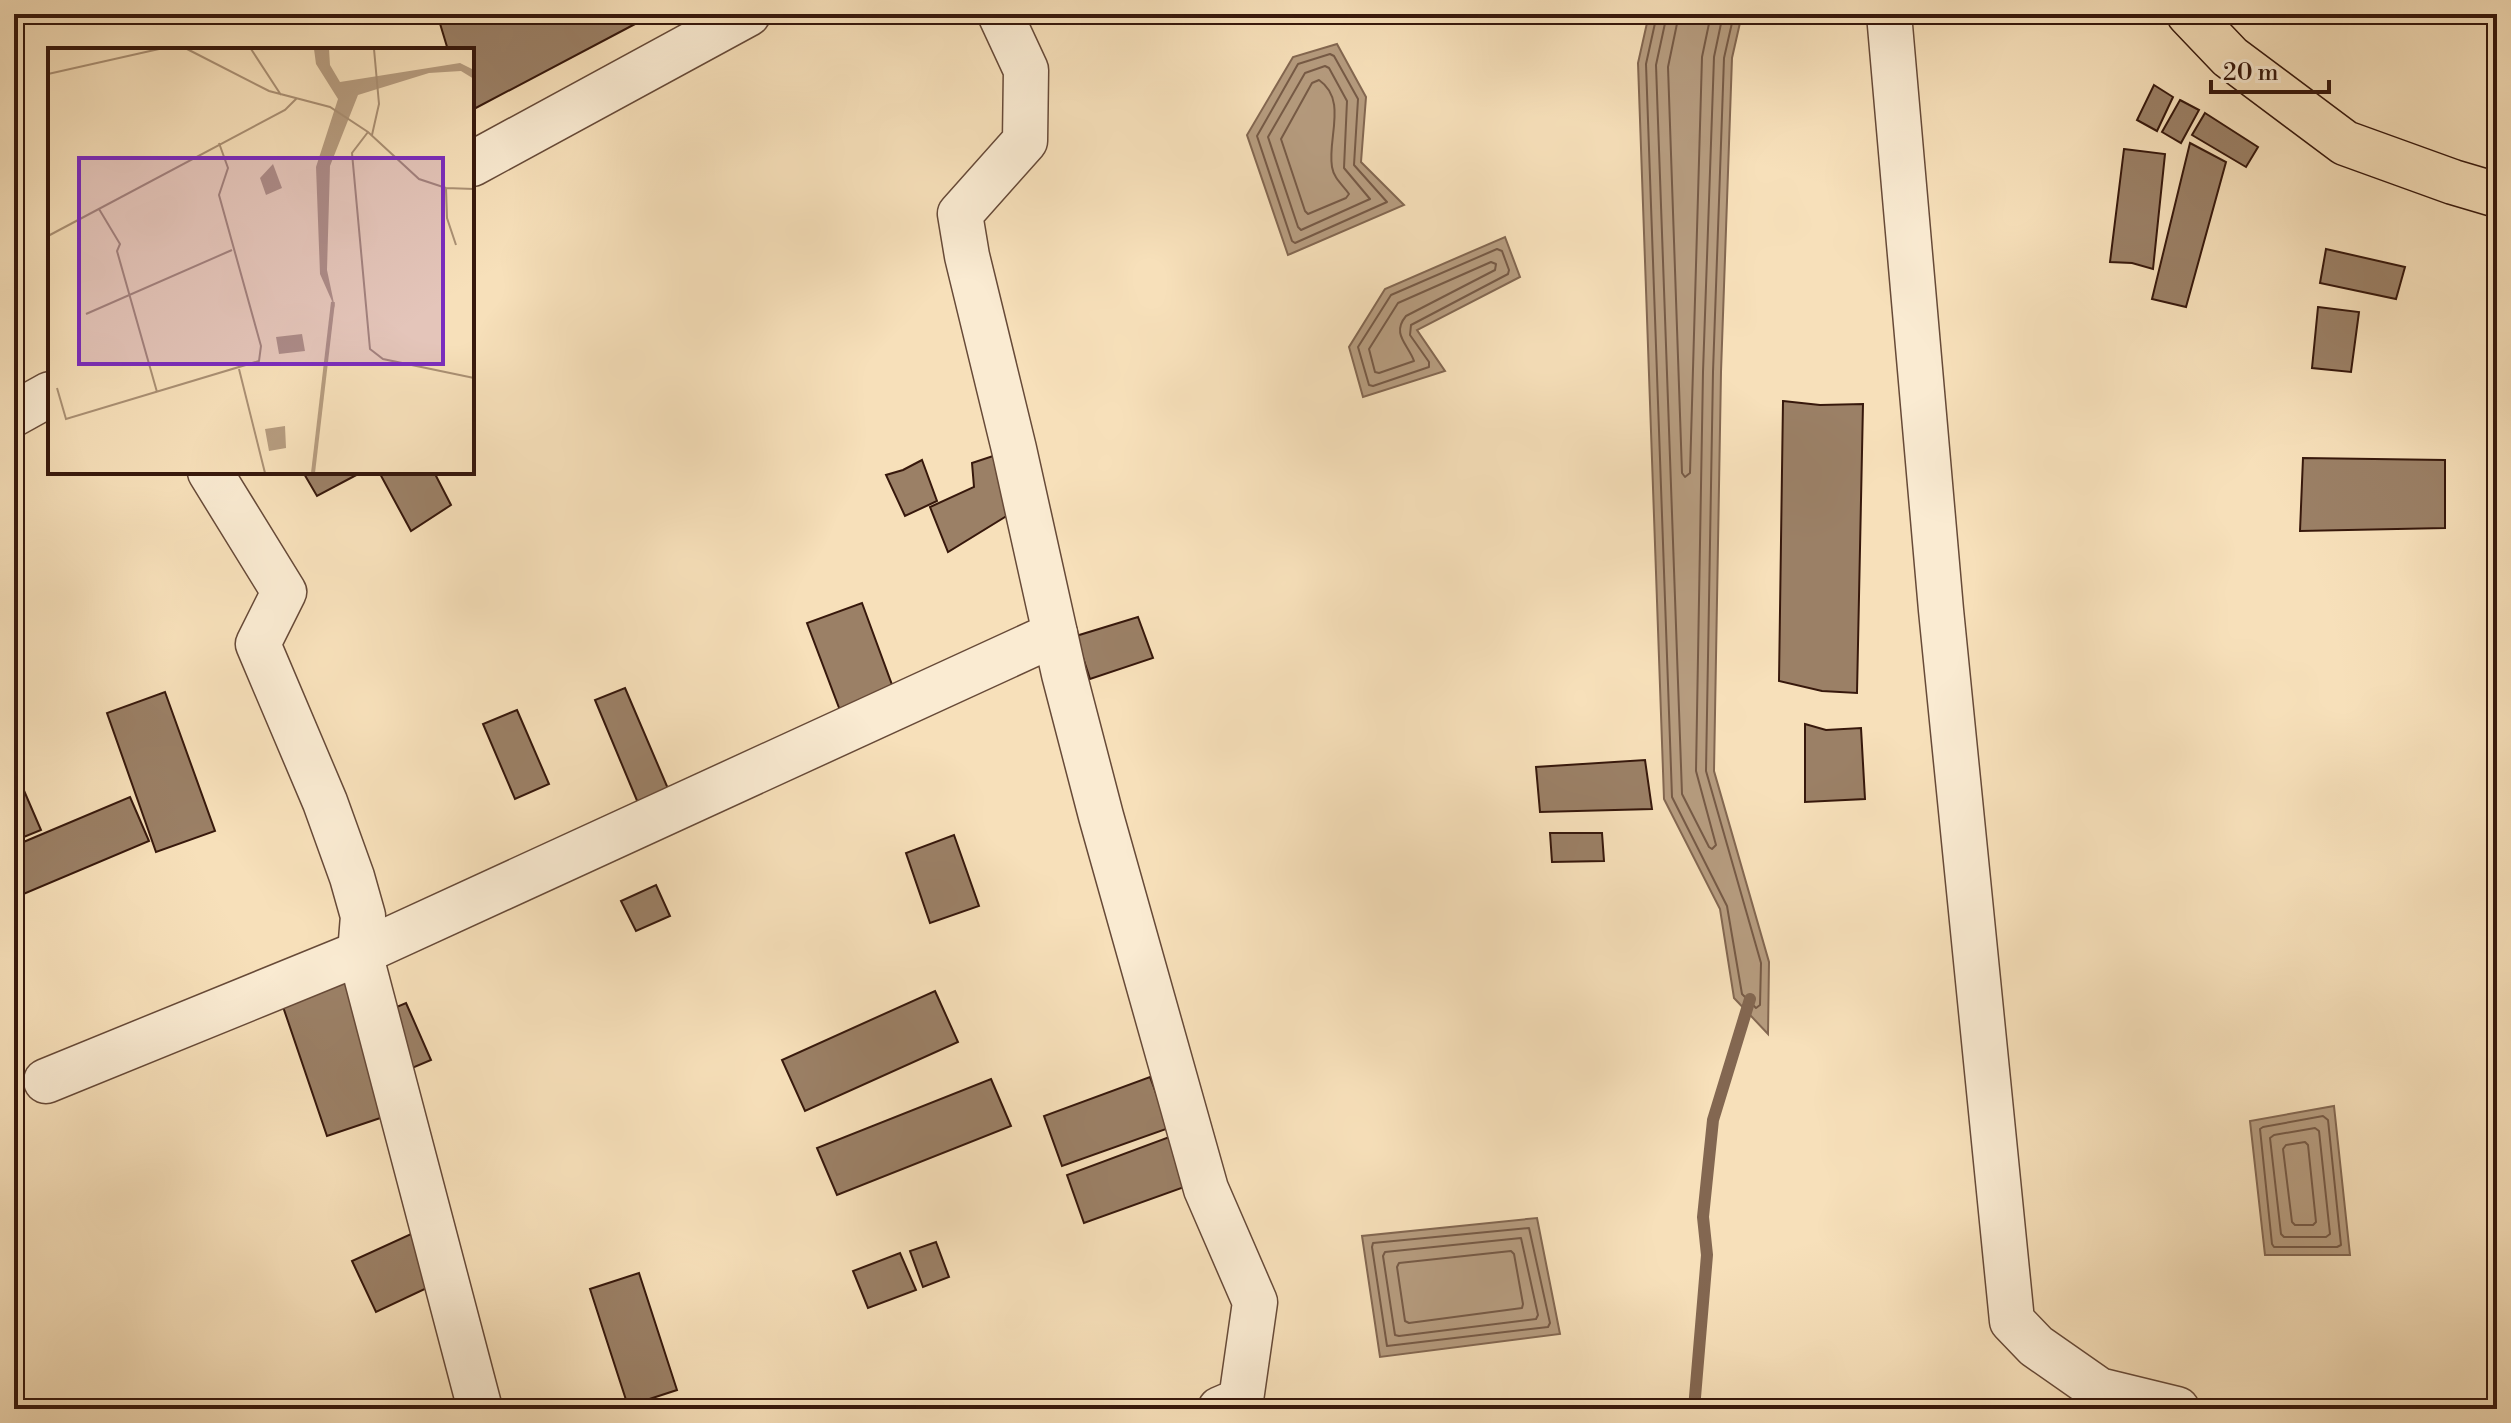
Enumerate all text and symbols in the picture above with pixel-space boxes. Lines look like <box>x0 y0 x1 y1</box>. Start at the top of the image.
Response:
scale bar <box>2211 44 2329 94</box>
inset map <box>48 48 474 474</box>
text: 20 m <box>2223 58 2279 88</box>

